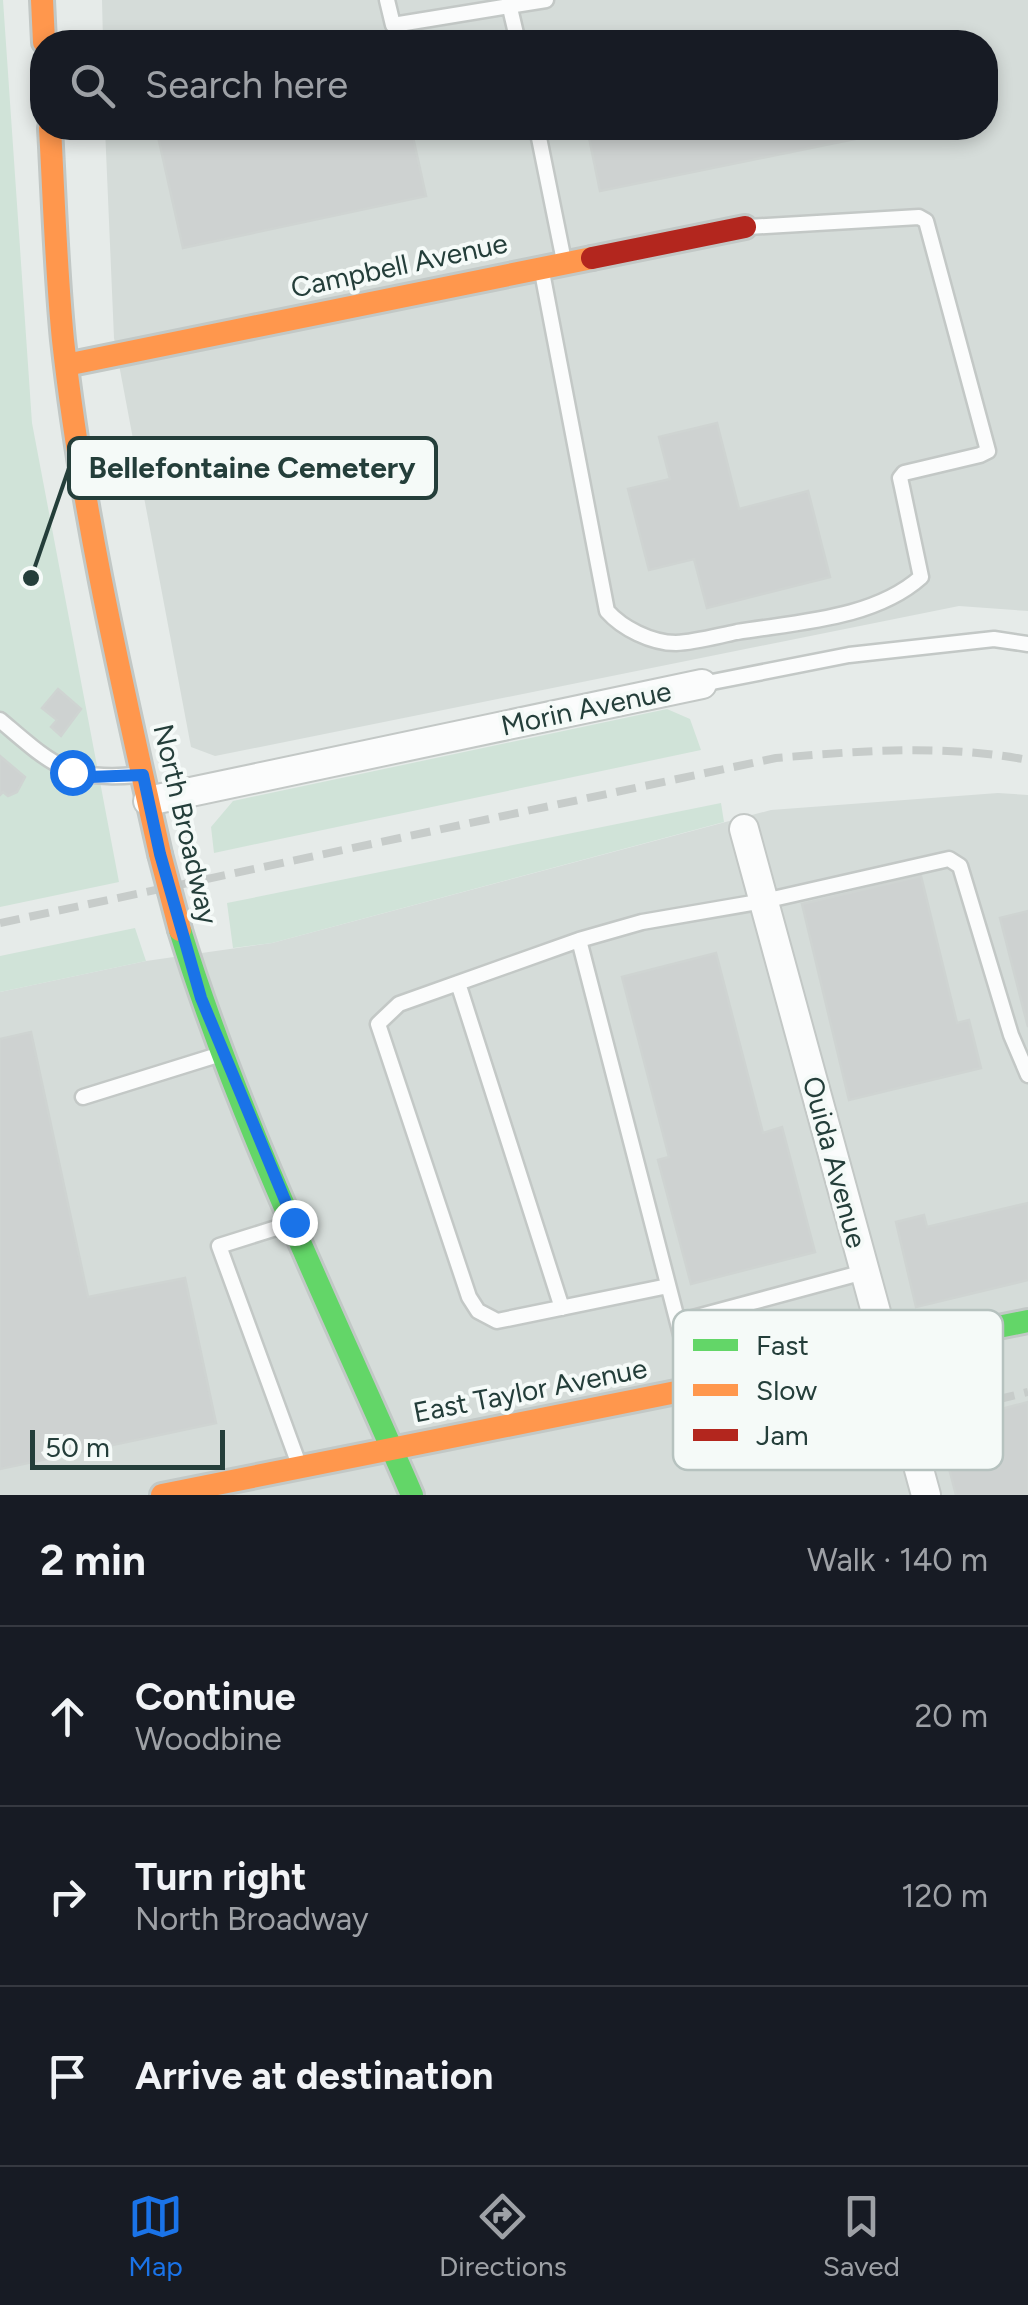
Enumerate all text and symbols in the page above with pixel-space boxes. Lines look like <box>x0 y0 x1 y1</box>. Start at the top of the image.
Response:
search box <box>30 30 998 140</box>
icon: search <box>65 58 120 113</box>
text: Search here <box>145 62 348 108</box>
street label: Campbell Avenue <box>288 225 510 305</box>
callout: Bellefontaine Cemetery <box>69 438 436 498</box>
text: Bellefontaine Cemetery <box>89 449 416 486</box>
street label: Morin Avenue <box>498 673 674 743</box>
street label: North Broadway <box>146 721 226 928</box>
route start <box>50 750 96 796</box>
street label: Ouida Avenue <box>796 1073 874 1251</box>
route end <box>272 1200 318 1246</box>
legend <box>673 1310 1003 1470</box>
text: Fast <box>756 1328 809 1362</box>
street label: East Taylor Avenue <box>410 1351 650 1429</box>
text: Slow <box>756 1373 817 1407</box>
text: Jam <box>756 1418 809 1452</box>
scale bar <box>30 1425 225 1470</box>
text: 50 m <box>45 1430 110 1464</box>
text: 2 min <box>40 1535 146 1586</box>
text: Walk · 140 m <box>807 1541 988 1579</box>
text: Continue <box>135 1674 296 1720</box>
icon: ahead <box>40 1689 95 1744</box>
text: 20 m <box>914 1697 988 1735</box>
text: Woodbine <box>135 1720 282 1758</box>
text: Turn right <box>135 1854 307 1900</box>
icon: right <box>40 1869 95 1924</box>
text: 120 m <box>901 1877 988 1915</box>
text: North Broadway <box>135 1900 369 1938</box>
icon: arrive <box>40 2049 95 2104</box>
text: Arrive at destination <box>135 2053 493 2099</box>
tab: Map <box>128 2189 183 2283</box>
tab: Directions <box>439 2189 567 2283</box>
tab: Saved <box>823 2189 900 2283</box>

